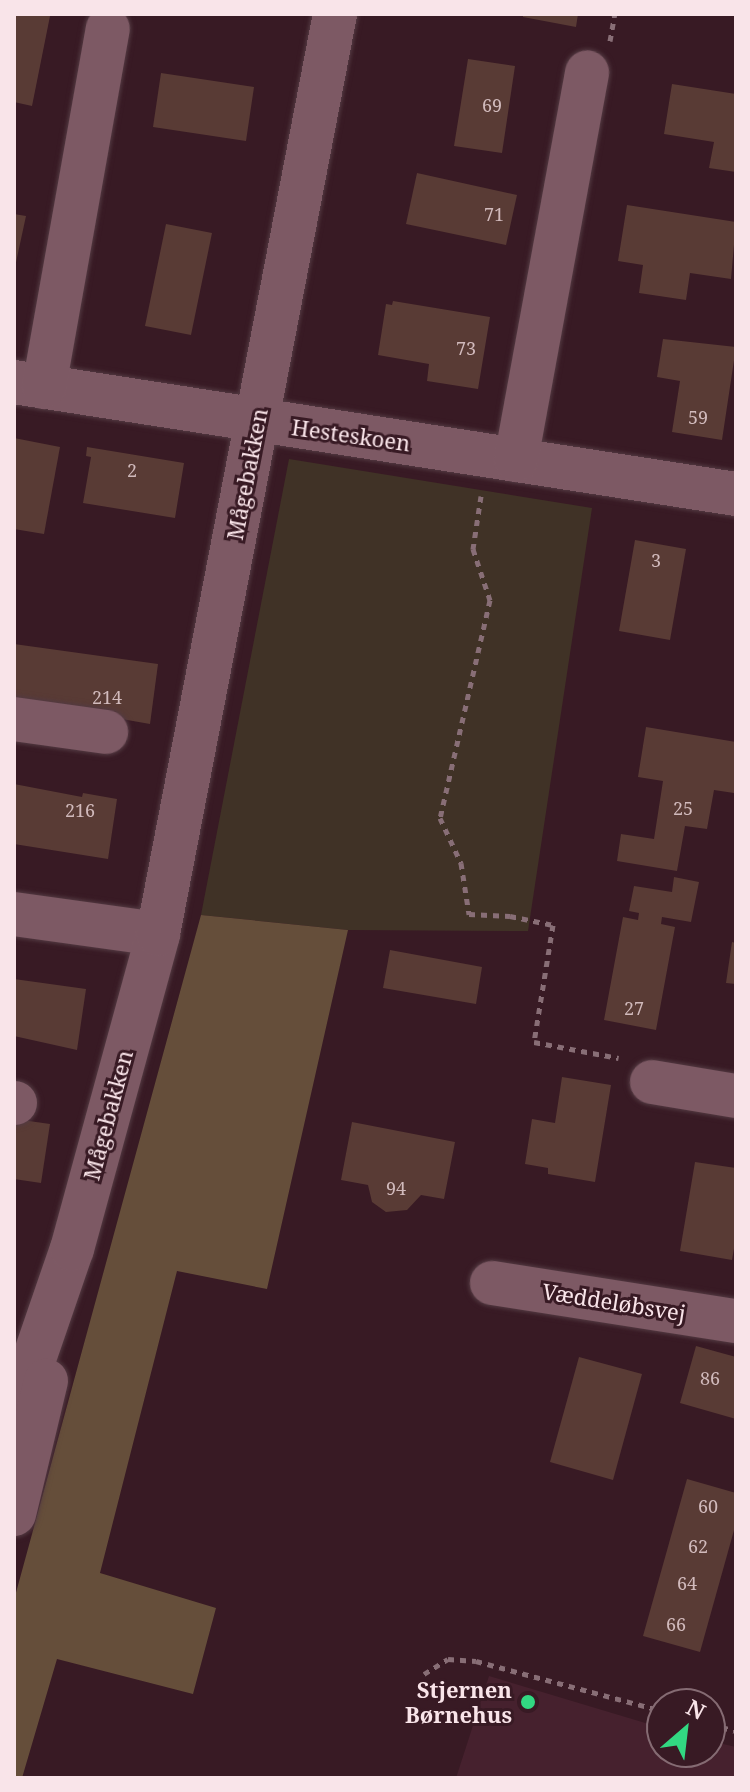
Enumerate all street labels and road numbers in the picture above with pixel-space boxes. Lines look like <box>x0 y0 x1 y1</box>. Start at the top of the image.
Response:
street label: Mågebakken <box>221 406 273 542</box>
street label: Hesteskoen <box>290 414 412 456</box>
street label: Mågebakken <box>78 1047 138 1183</box>
street label: Væddeløbsvej <box>540 1278 688 1326</box>

